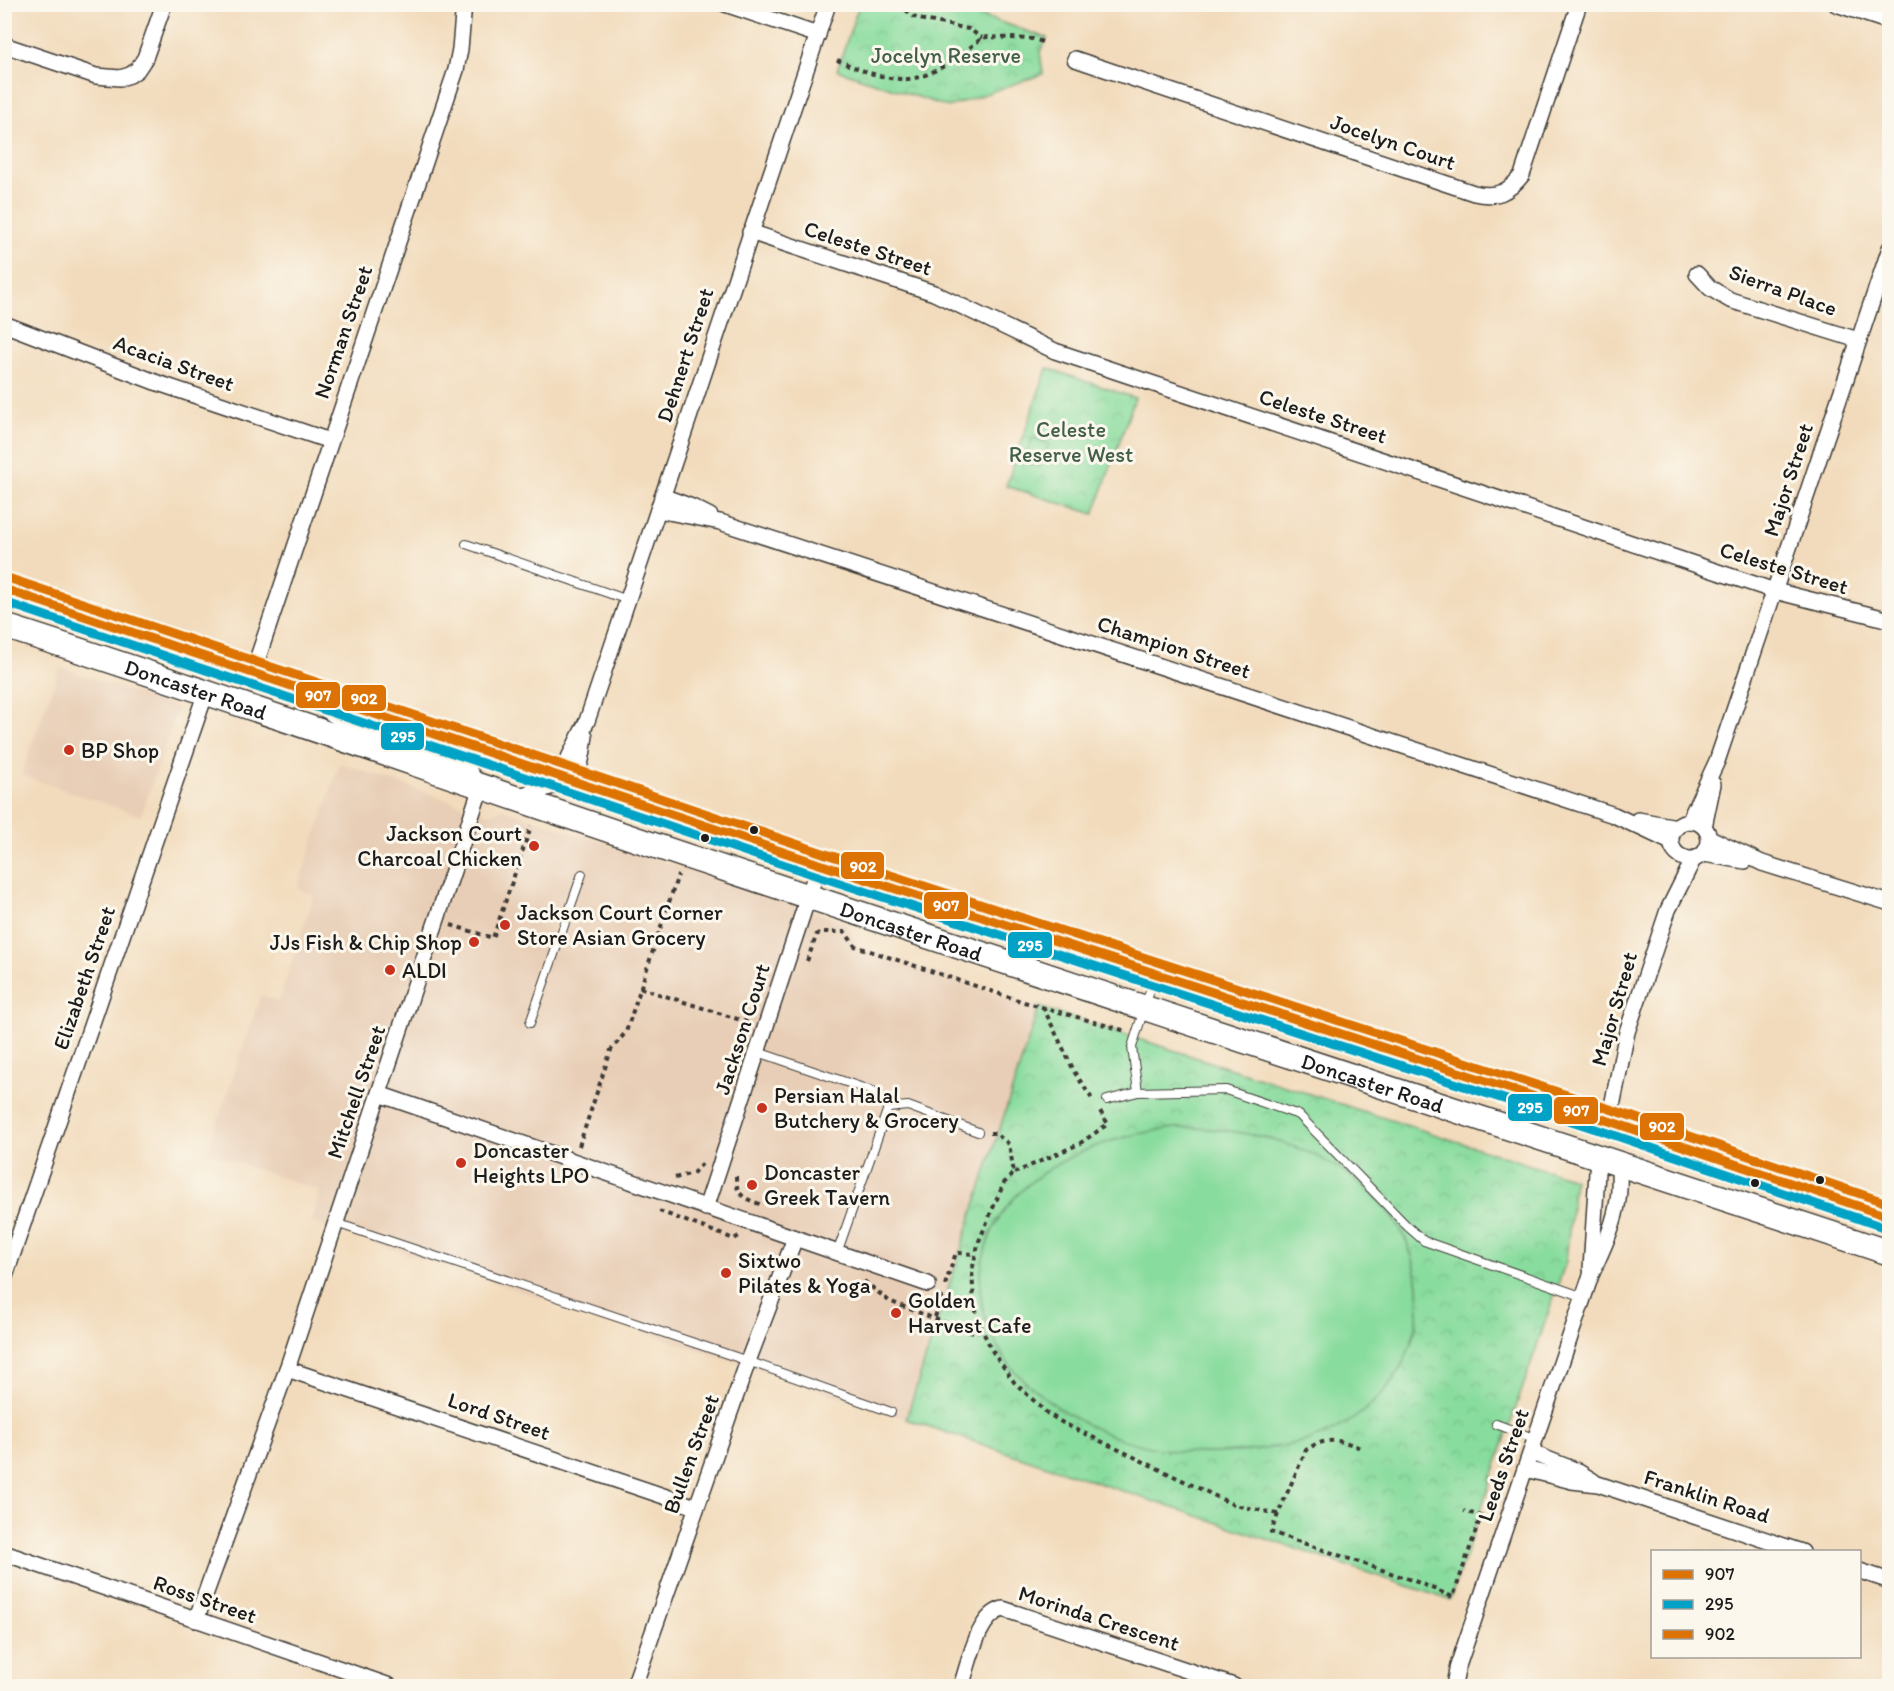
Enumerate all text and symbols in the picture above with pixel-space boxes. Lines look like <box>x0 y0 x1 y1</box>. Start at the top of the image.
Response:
park label: Jocelyn Reserve <box>871 42 1021 69</box>
street label: Jocelyn Court <box>1327 108 1459 176</box>
street label: Celeste Street <box>801 215 935 281</box>
street label: Sierra Place <box>1725 258 1841 322</box>
street label: Norman Street <box>308 262 378 402</box>
street label: Dehnert Street <box>651 284 719 426</box>
street label: Acacia Street <box>110 329 238 397</box>
street label: Celeste Street <box>1256 383 1390 449</box>
park label: Celeste Reserve West <box>1009 416 1133 468</box>
street label: Major Street <box>1757 420 1819 540</box>
street label: Celeste Street <box>1716 536 1852 600</box>
street label: Champion Street <box>1094 610 1254 684</box>
street label: Doncaster Road <box>121 653 271 726</box>
line badge: 907 <box>295 681 341 709</box>
line badge: 902 <box>341 684 387 712</box>
text: 907 <box>305 686 331 705</box>
text: 902 <box>351 689 378 708</box>
line badge: 295 <box>380 722 425 751</box>
text: 295 <box>390 727 416 746</box>
place label: BP Shop <box>81 737 159 764</box>
marker: BP Shop <box>62 743 76 757</box>
place label: Jackson Court Charcoal Chicken <box>357 820 522 872</box>
unlabelled marker <box>748 824 760 836</box>
unlabelled marker <box>699 832 711 844</box>
marker: Jackson Court Charcoal Chicken <box>527 839 541 853</box>
line badge: 902 <box>840 851 885 880</box>
text: 902 <box>850 857 877 876</box>
line badge: 907 <box>923 891 969 920</box>
street label: Doncaster Road <box>836 895 986 967</box>
text: 907 <box>933 896 959 915</box>
place label: Jackson Court Corner Store Asian Grocery <box>517 899 723 951</box>
street label: Elizabeth Street <box>47 903 121 1053</box>
marker: Jackson Court Corner Store Asian Grocery <box>498 918 512 932</box>
place label: JJs Fish & Chip Shop <box>270 929 462 956</box>
line badge: 295 <box>1007 931 1053 959</box>
marker: JJs Fish & Chip Shop <box>467 935 481 949</box>
text: 295 <box>1017 936 1043 955</box>
street label: Major Street <box>1585 949 1643 1069</box>
place label: ALDI <box>402 957 447 984</box>
street label: Jackson Court <box>708 960 776 1098</box>
marker: ALDI <box>383 963 397 977</box>
street label: Mitchell Street <box>321 1022 391 1162</box>
street label: Doncaster Road <box>1298 1047 1447 1119</box>
place label: Persian Halal Butchery & Grocery <box>774 1082 959 1134</box>
line badge: 295 <box>1507 1093 1553 1122</box>
line badge: 907 <box>1553 1096 1599 1125</box>
text: 295 <box>1517 1098 1543 1117</box>
marker: Persian Halal Butchery & Grocery <box>755 1101 769 1115</box>
text: 907 <box>1563 1101 1589 1120</box>
line badge: 902 <box>1639 1112 1685 1141</box>
text: 902 <box>1649 1117 1676 1136</box>
place label: Doncaster Heights LPO <box>473 1137 590 1189</box>
marker: Doncaster Heights LPO <box>454 1156 468 1170</box>
place label: Doncaster Greek Tavern <box>764 1159 890 1211</box>
unlabelled marker <box>1814 1174 1826 1186</box>
unlabelled marker <box>1749 1177 1761 1189</box>
marker: Doncaster Greek Tavern <box>745 1178 759 1192</box>
place label: Sixtwo Pilates & Yoga <box>738 1247 871 1299</box>
marker: Sixtwo Pilates & Yoga <box>719 1266 733 1280</box>
place label: Golden Harvest Cafe <box>908 1287 1032 1339</box>
marker: Golden Harvest Cafe <box>889 1306 903 1320</box>
street label: Lord Street <box>444 1386 554 1446</box>
street label: Bullen Street <box>657 1391 725 1517</box>
street label: Leeds Street <box>1471 1405 1535 1525</box>
street label: Franklin Road <box>1641 1463 1773 1529</box>
legend <box>1651 1550 1861 1658</box>
text: 907 <box>1705 1563 1735 1585</box>
street label: Ross Street <box>150 1569 260 1629</box>
street label: Morinda Crescent <box>1015 1579 1183 1657</box>
text: 295 <box>1705 1593 1733 1615</box>
text: 902 <box>1705 1623 1736 1645</box>

